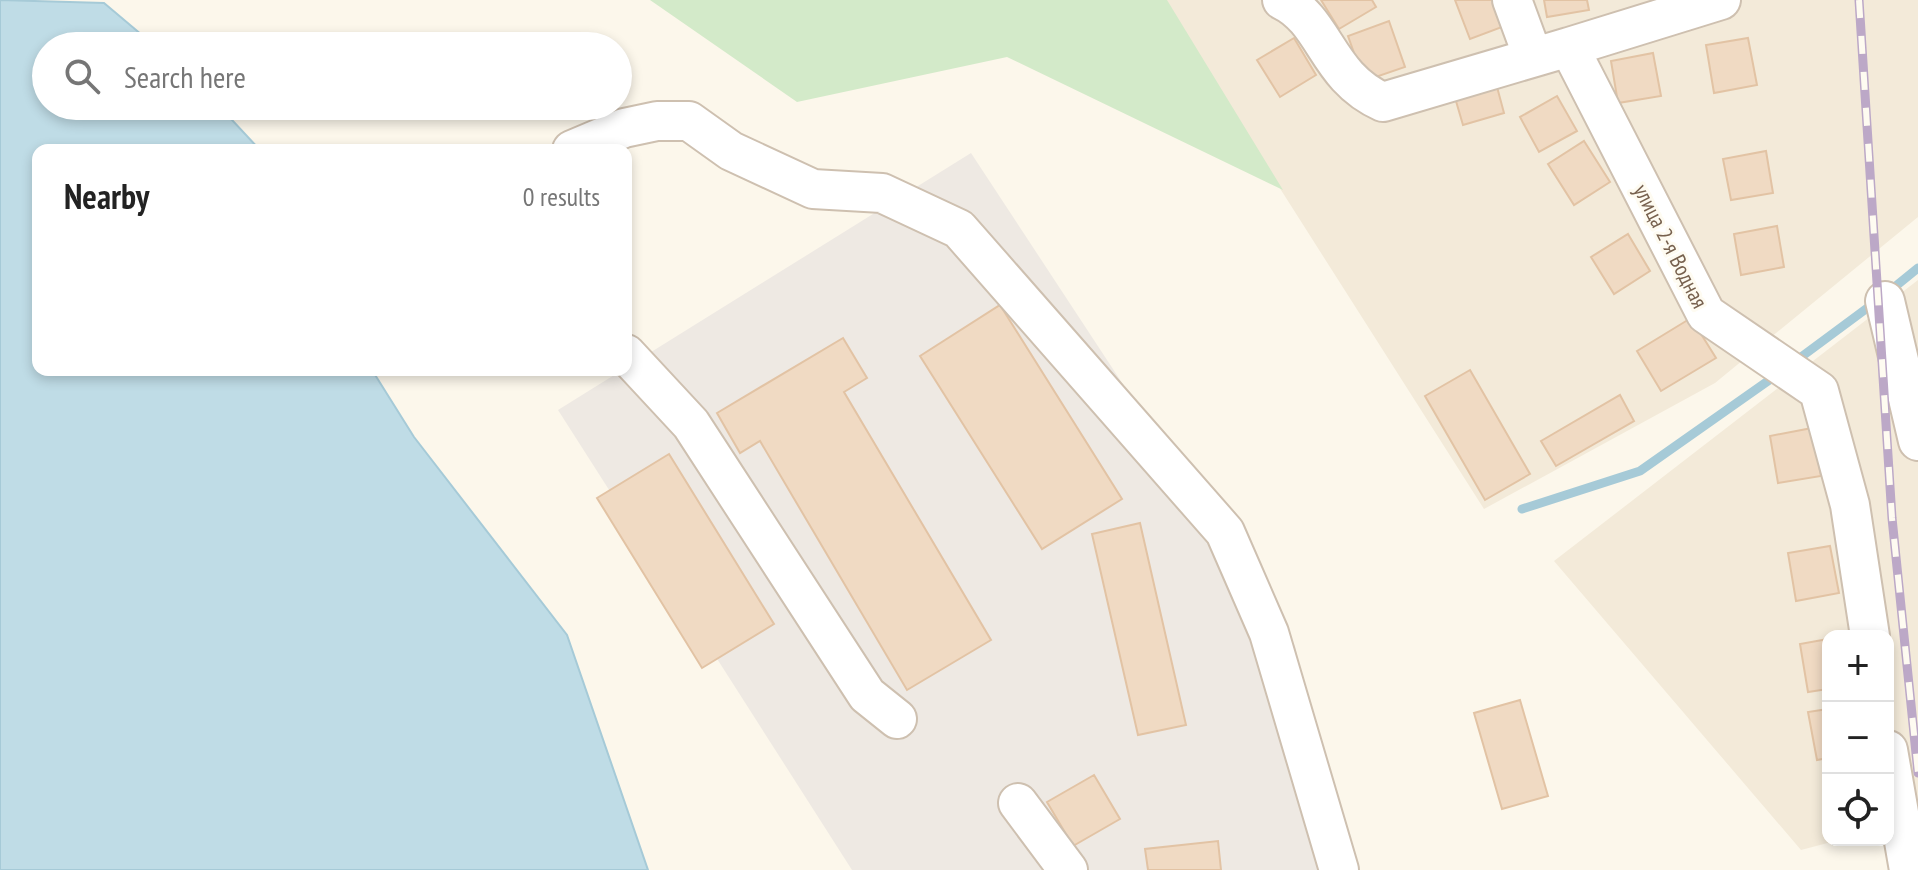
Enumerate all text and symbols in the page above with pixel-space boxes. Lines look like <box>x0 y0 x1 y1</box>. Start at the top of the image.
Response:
search box <box>32 32 632 120</box>
icon: search <box>60 54 104 98</box>
text: Search here <box>124 57 246 96</box>
text: Nearby <box>64 174 149 218</box>
street label: улица 2-я Водная <box>1628 179 1714 313</box>
text: 0 results <box>523 180 600 213</box>
map controls <box>1822 630 1894 846</box>
button: + <box>1822 630 1894 702</box>
button: − <box>1822 702 1894 774</box>
button: locate <box>1822 774 1894 846</box>

